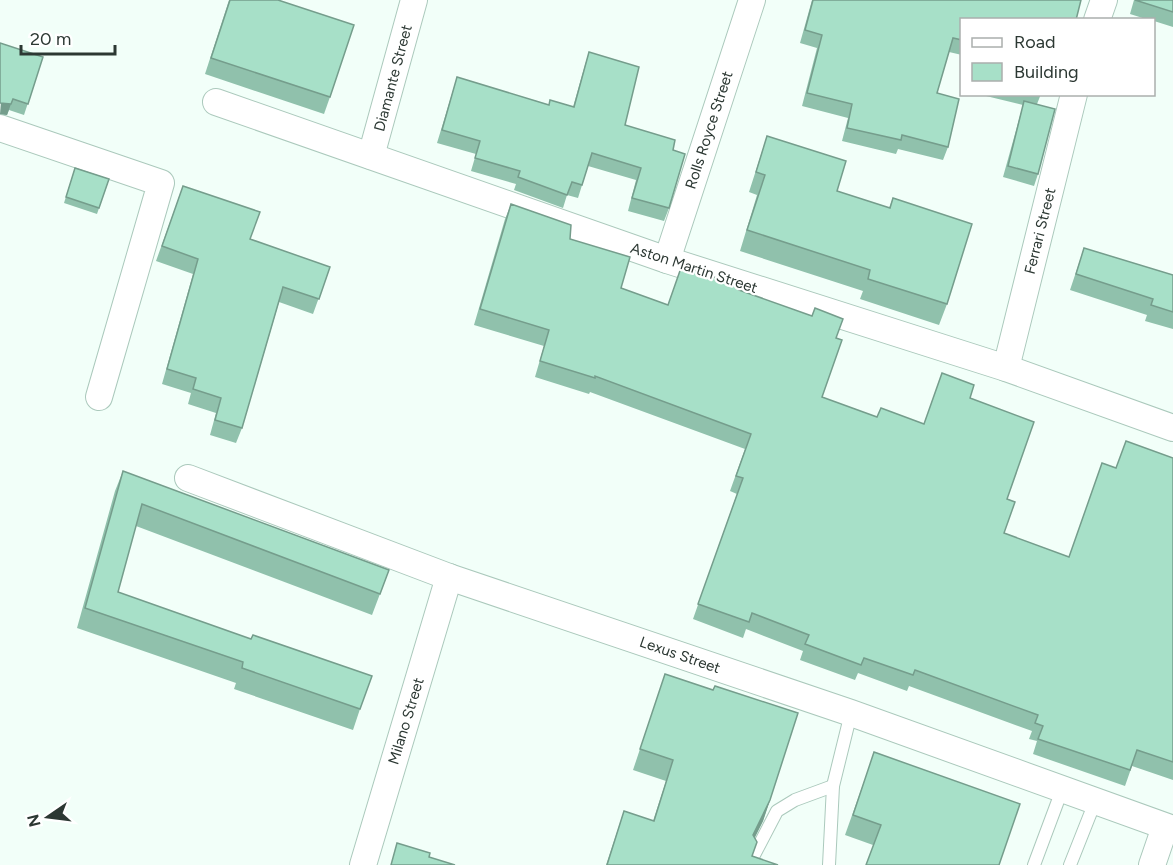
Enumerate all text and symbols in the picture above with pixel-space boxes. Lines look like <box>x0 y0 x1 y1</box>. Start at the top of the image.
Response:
scale bar <box>21 18 116 56</box>
legend <box>960 18 1155 96</box>
street label: Diamante Street <box>370 22 416 133</box>
text: 20 m <box>30 28 71 50</box>
text: Road <box>1014 31 1055 53</box>
text: Building <box>1014 61 1079 83</box>
street label: Rolls Royce Street <box>681 68 737 191</box>
street label: Ferrari Street <box>1021 186 1059 276</box>
street label: Aston Martin Street <box>628 239 760 297</box>
street label: Lexus Street <box>637 633 723 677</box>
street label: Milano Street <box>384 675 428 767</box>
north arrow <box>18 787 78 847</box>
text: N <box>23 812 45 829</box>

